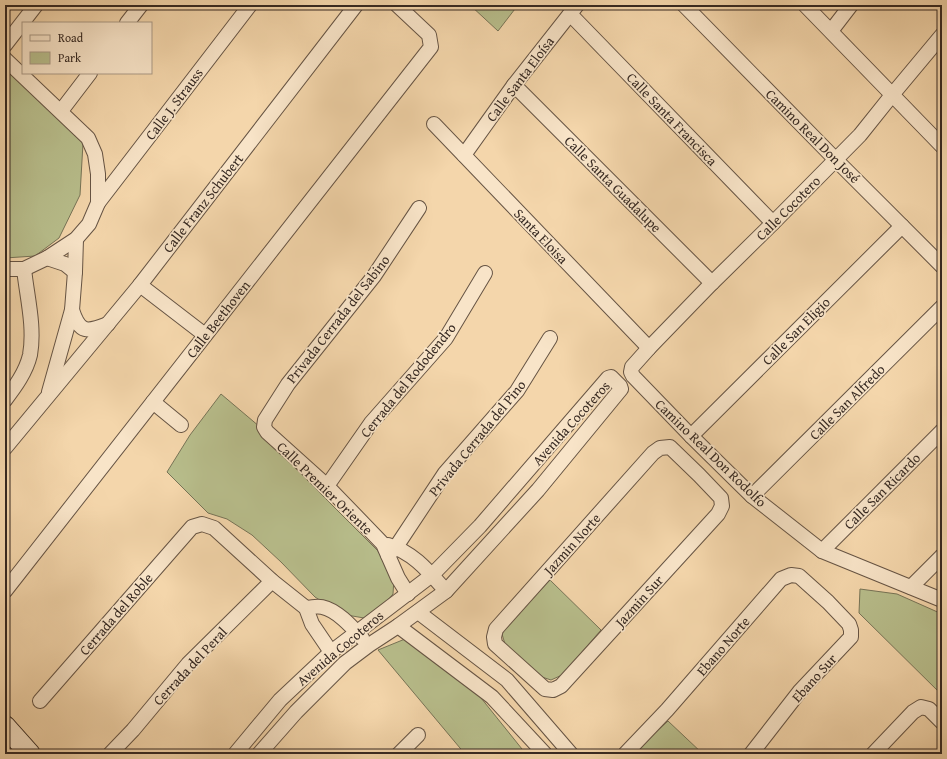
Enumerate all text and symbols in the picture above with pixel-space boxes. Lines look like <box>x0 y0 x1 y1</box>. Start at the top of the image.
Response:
legend <box>22 22 152 74</box>
text: Road <box>58 29 84 46</box>
street label: Calle Santa Eloísa <box>481 32 559 126</box>
text: Park <box>58 49 82 66</box>
street label: Calle J. Strauss <box>140 64 208 144</box>
street label: Calle Santa Francisca <box>622 68 722 171</box>
street label: Camino Real Don José <box>761 84 865 188</box>
street label: Calle Santa Guadalupe <box>560 131 666 237</box>
street label: Calle Franz Schubert <box>158 149 248 257</box>
street label: Calle Cocotero <box>751 171 825 245</box>
street label: Santa Eloisa <box>509 204 573 268</box>
street label: Privada Cerrada del Sabino <box>282 251 394 387</box>
street label: Calle Beethoven <box>181 276 255 362</box>
street label: Calle San Eligio <box>757 292 835 370</box>
street label: Cerrada del Rododendro <box>355 318 461 442</box>
street label: Calle San Alfredo <box>805 360 889 444</box>
street label: Privada Cerrada del Pino <box>424 376 530 500</box>
street label: Avenida Cocoteros <box>527 376 615 470</box>
street label: Camino Real Don Rodolfo <box>651 394 771 512</box>
street label: Calle Premier Oriente <box>273 437 378 539</box>
street label: Calle San Ricardo <box>839 448 925 534</box>
street label: Jazmin Norte <box>537 508 605 581</box>
street label: Cerrada del Roble <box>75 568 158 660</box>
street label: Jazmin Sur <box>609 570 668 633</box>
street label: Avenida Cocoteros <box>292 606 388 690</box>
street label: Ebano Norte <box>692 612 755 680</box>
street label: Cerrada del Peral <box>148 622 232 710</box>
street label: Ebano Sur <box>787 649 841 707</box>

